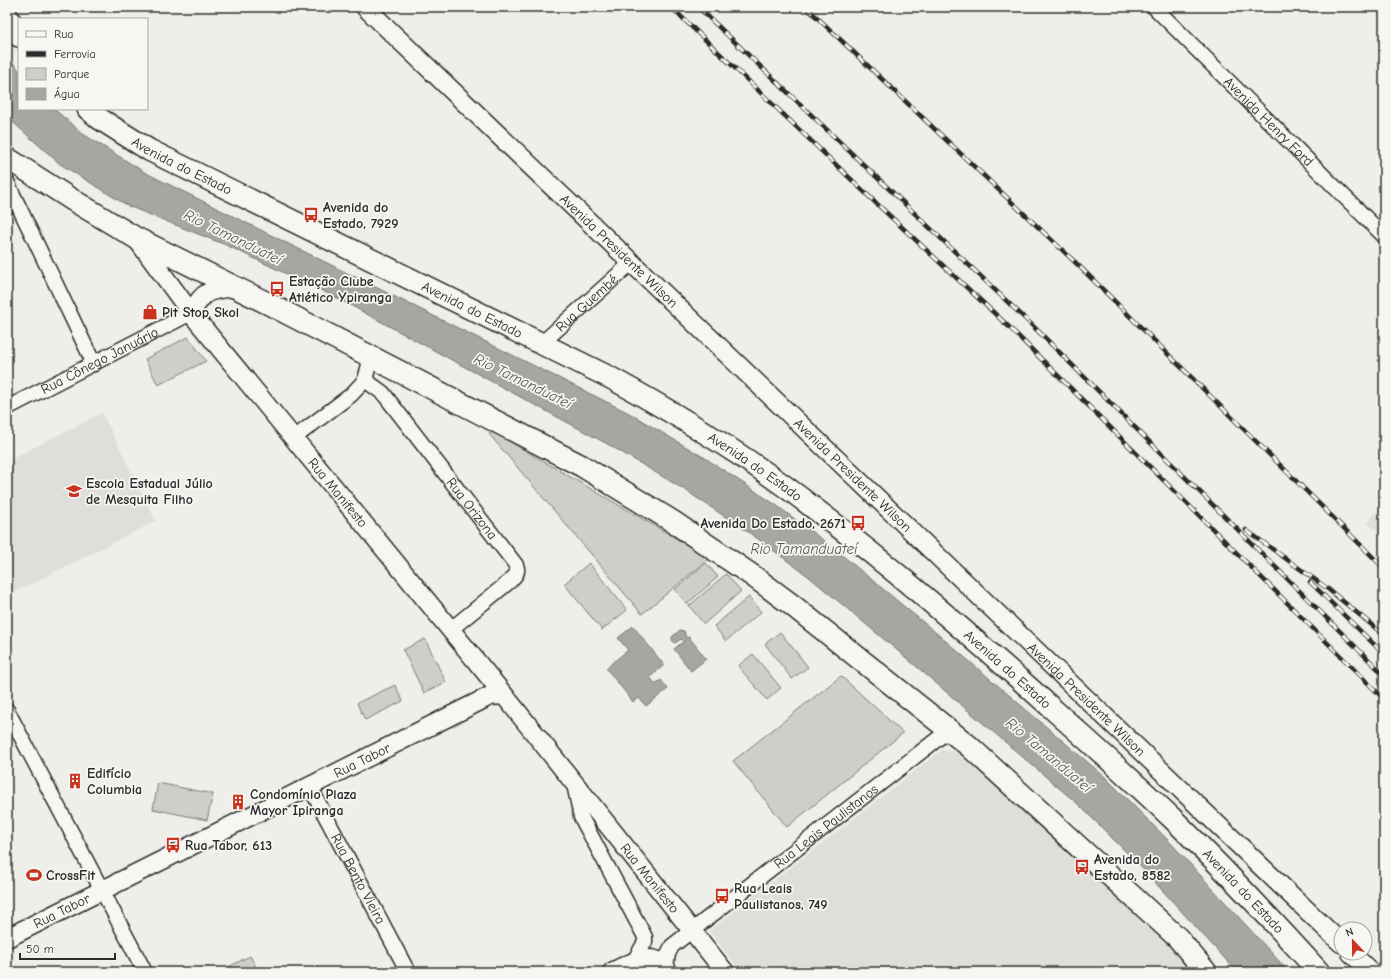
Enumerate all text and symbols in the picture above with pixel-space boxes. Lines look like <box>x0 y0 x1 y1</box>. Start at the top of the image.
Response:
legend <box>18 18 148 110</box>
text: Rua <box>54 27 73 41</box>
text: Ferrovia <box>54 47 96 61</box>
text: Parque <box>54 67 89 81</box>
street label: Avenida Henry Ford <box>1220 73 1317 170</box>
text: Água <box>54 87 80 101</box>
street label: Avenida do Estado <box>129 133 235 198</box>
street label: Avenida Presidente Wilson <box>556 190 682 311</box>
place label: Avenida do Estado, 7929 <box>323 199 398 232</box>
water label: Rio Tamanduateí <box>181 205 286 269</box>
bus stop icon: Avenida do Estado, 7929 <box>302 206 320 224</box>
street label: Rua Guembé <box>552 271 621 335</box>
place label: Estação Clube Atlético Ypiranga <box>289 273 392 306</box>
street label: Avenida do Estado <box>419 277 525 342</box>
bus stop icon: Estação Clube Atlético Ypiranga <box>268 280 286 298</box>
shop icon: Pit Stop Skol <box>141 303 159 321</box>
place label: Pit Stop Skol <box>162 304 239 321</box>
street label: Rua Cônego Januário <box>38 323 161 398</box>
water label: Rio Tamanduateí <box>471 349 576 413</box>
street label: Avenida Presidente Wilson <box>790 414 915 535</box>
street label: Avenida do Estado <box>705 428 806 505</box>
street label: Rua Manifesto <box>305 454 372 531</box>
street label: Rua Orizona <box>443 474 501 543</box>
place label: Escola Estadual Júlio de Mesquita Filho <box>86 475 213 508</box>
school or university icon: Escola Estadual Júlio de Mesquita Filho <box>65 482 83 500</box>
bus stop icon: Avenida Do Estado, 2671 <box>849 514 867 532</box>
place label: Avenida Do Estado, 2671 <box>700 515 846 532</box>
water label: Rio Tamanduateí <box>751 540 859 558</box>
street label: Avenida do Estado <box>961 626 1055 712</box>
street label: Avenida Presidente Wilson <box>1024 639 1149 760</box>
water label: Rio Tamanduateí <box>1002 714 1097 797</box>
street label: Rua Tabor <box>331 739 393 781</box>
place label: Edifício Columbia <box>87 765 142 798</box>
building icon: Edifício Columbia <box>66 772 84 790</box>
street label: Rua Leais Paulistanos <box>770 780 881 872</box>
place label: Condomínio Plaza Mayor Ipiranga <box>250 786 357 819</box>
building icon: Condomínio Plaza Mayor Ipiranga <box>229 793 247 811</box>
street label: Rua Bento Vieira <box>328 831 390 927</box>
bus stop icon: Rua Tabor, 613 <box>164 836 182 854</box>
place label: Rua Tabor, 613 <box>185 837 272 854</box>
street label: Rua Manifesto <box>617 840 683 916</box>
street label: Avenida do Estado <box>1199 845 1288 937</box>
place label: Avenida do Estado, 8582 <box>1094 851 1171 884</box>
bus stop icon: Avenida do Estado, 8582 <box>1073 858 1091 876</box>
sports icon: CrossFit <box>25 866 43 884</box>
place label: CrossFit <box>46 867 96 884</box>
place label: Rua Leais Paulistanos, 749 <box>734 880 828 913</box>
bus stop icon: Rua Leais Paulistanos, 749 <box>713 887 731 905</box>
street label: Rua Tabor <box>30 889 93 932</box>
north arrow <box>1333 921 1373 961</box>
text: N <box>1344 925 1355 940</box>
scale bar <box>20 935 115 961</box>
text: 50 m <box>26 942 54 956</box>

